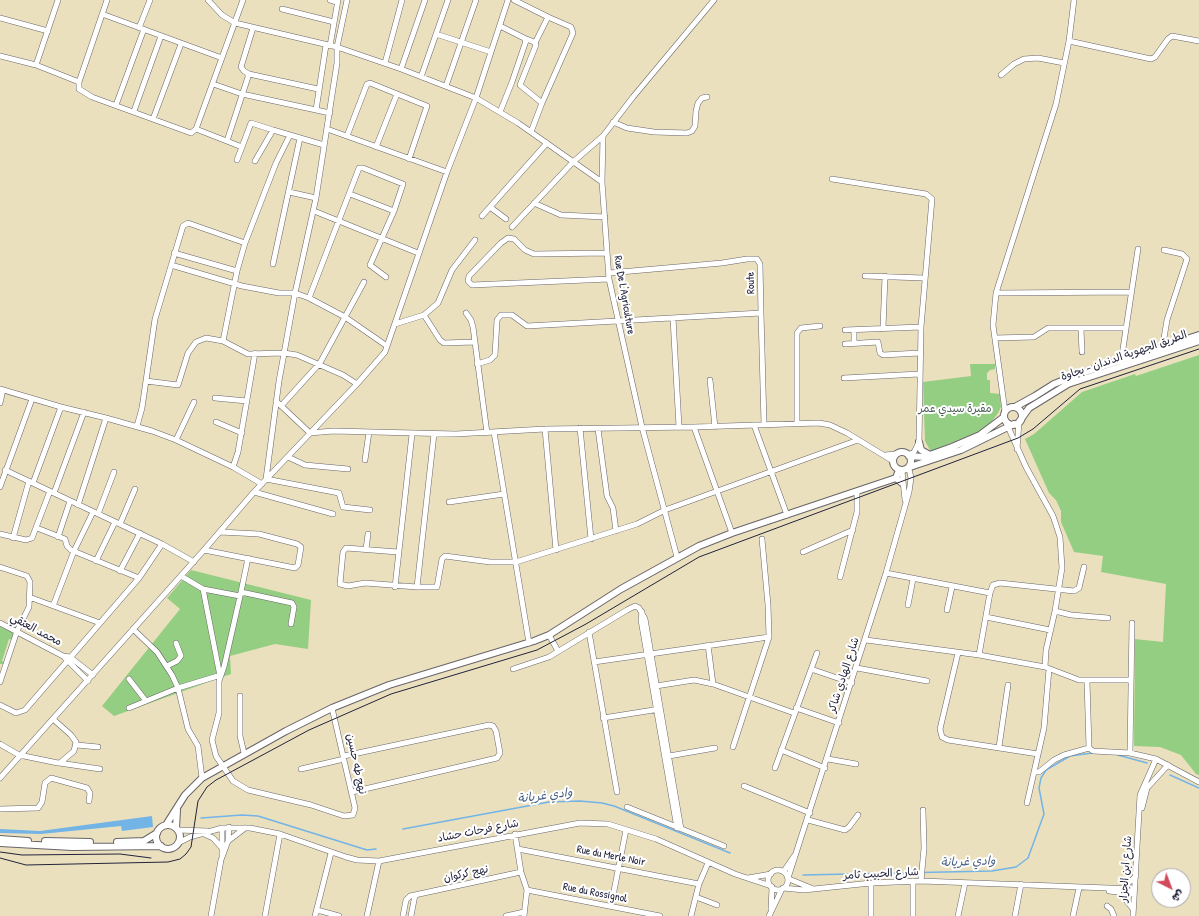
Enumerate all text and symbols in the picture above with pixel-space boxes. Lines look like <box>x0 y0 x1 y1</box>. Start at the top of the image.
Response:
street label: Rue De L'Agriculture <box>611 255 637 335</box>
street label: Route <box>744 272 758 294</box>
street label: الطريق الجهوية الدندان - بجاوة <box>1059 328 1189 384</box>
park label: مقبرة سيدي عمر <box>918 402 992 416</box>
street label: محمد العتقي <box>8 611 64 649</box>
street label: شارع الهادي شاكر <box>826 636 862 714</box>
street label: نهج طه حسين <box>343 732 369 796</box>
water label: وادي غريانة <box>517 786 573 806</box>
street label: شارع فرحات حشاد <box>436 817 520 845</box>
street label: شارع ابن الجزار <box>1117 835 1135 903</box>
street label: Rue du Merle Noir <box>576 843 646 869</box>
water label: وادي غريانة <box>940 854 996 870</box>
street label: نهج كركوان <box>442 863 490 885</box>
street label: شارع الحبيب ثامر <box>843 865 919 883</box>
north arrow <box>1151 868 1191 908</box>
street label: Rue du Rossignol <box>562 880 628 906</box>
text: ش <box>1169 887 1188 905</box>

